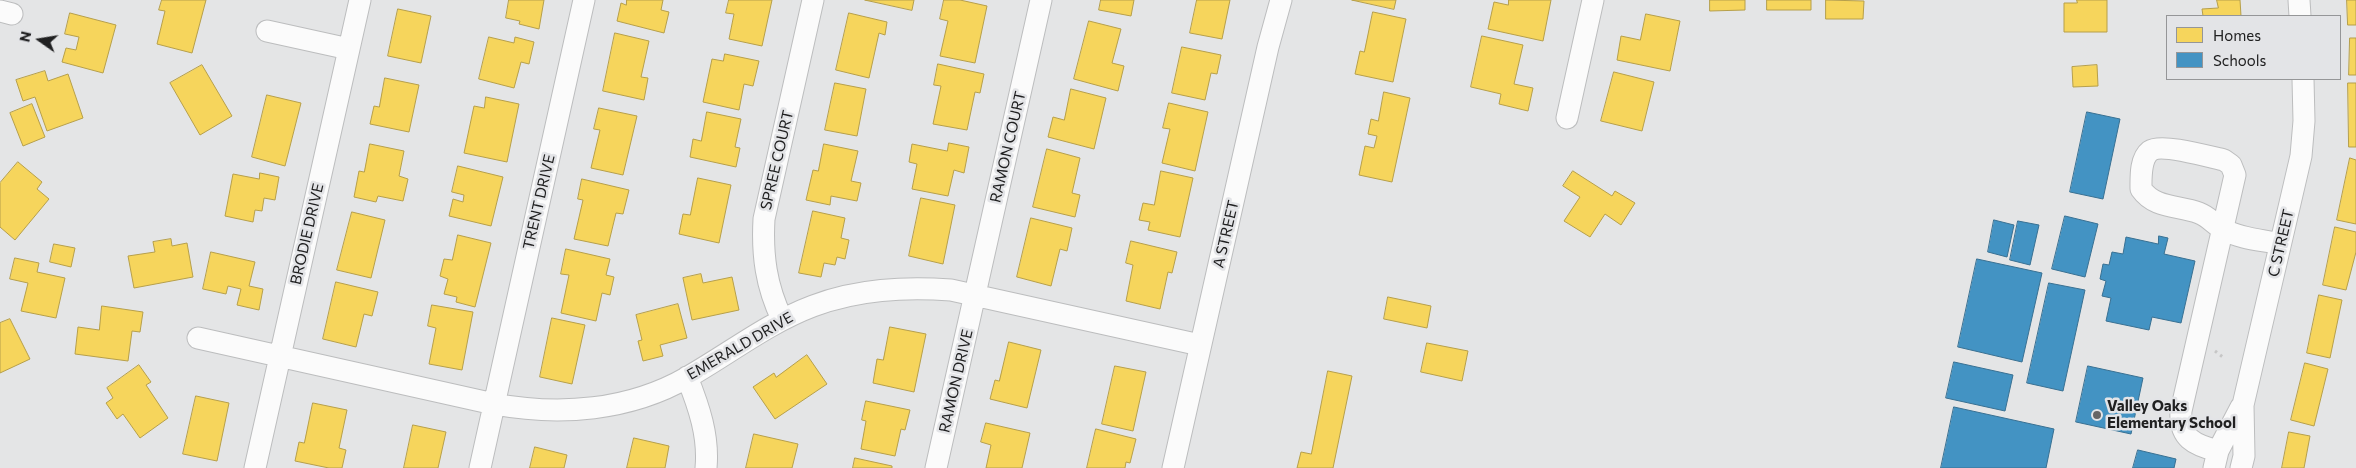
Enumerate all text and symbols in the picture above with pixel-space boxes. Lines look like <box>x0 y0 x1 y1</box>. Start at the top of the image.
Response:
north arrow <box>15 15 65 65</box>
legend <box>2166 15 2341 80</box>
text: Homes <box>2213 26 2261 44</box>
text: N <box>15 29 34 44</box>
text: Schools <box>2213 51 2266 69</box>
street label: RAMON COURT <box>986 90 1030 204</box>
street label: SPREE COURT <box>757 108 797 212</box>
street label: TRENT DRIVE <box>519 153 559 251</box>
street label: BRODIE DRIVE <box>287 182 327 286</box>
street label: A STREET <box>1209 198 1243 270</box>
street label: C STREET <box>2264 207 2298 279</box>
street label: EMERALD DRIVE <box>684 308 796 384</box>
street label: RAMON DRIVE <box>935 328 977 434</box>
place label: Valley Oaks Elementary School <box>2107 397 2236 432</box>
marker: Valley Oaks Elementary School <box>2091 409 2103 421</box>

